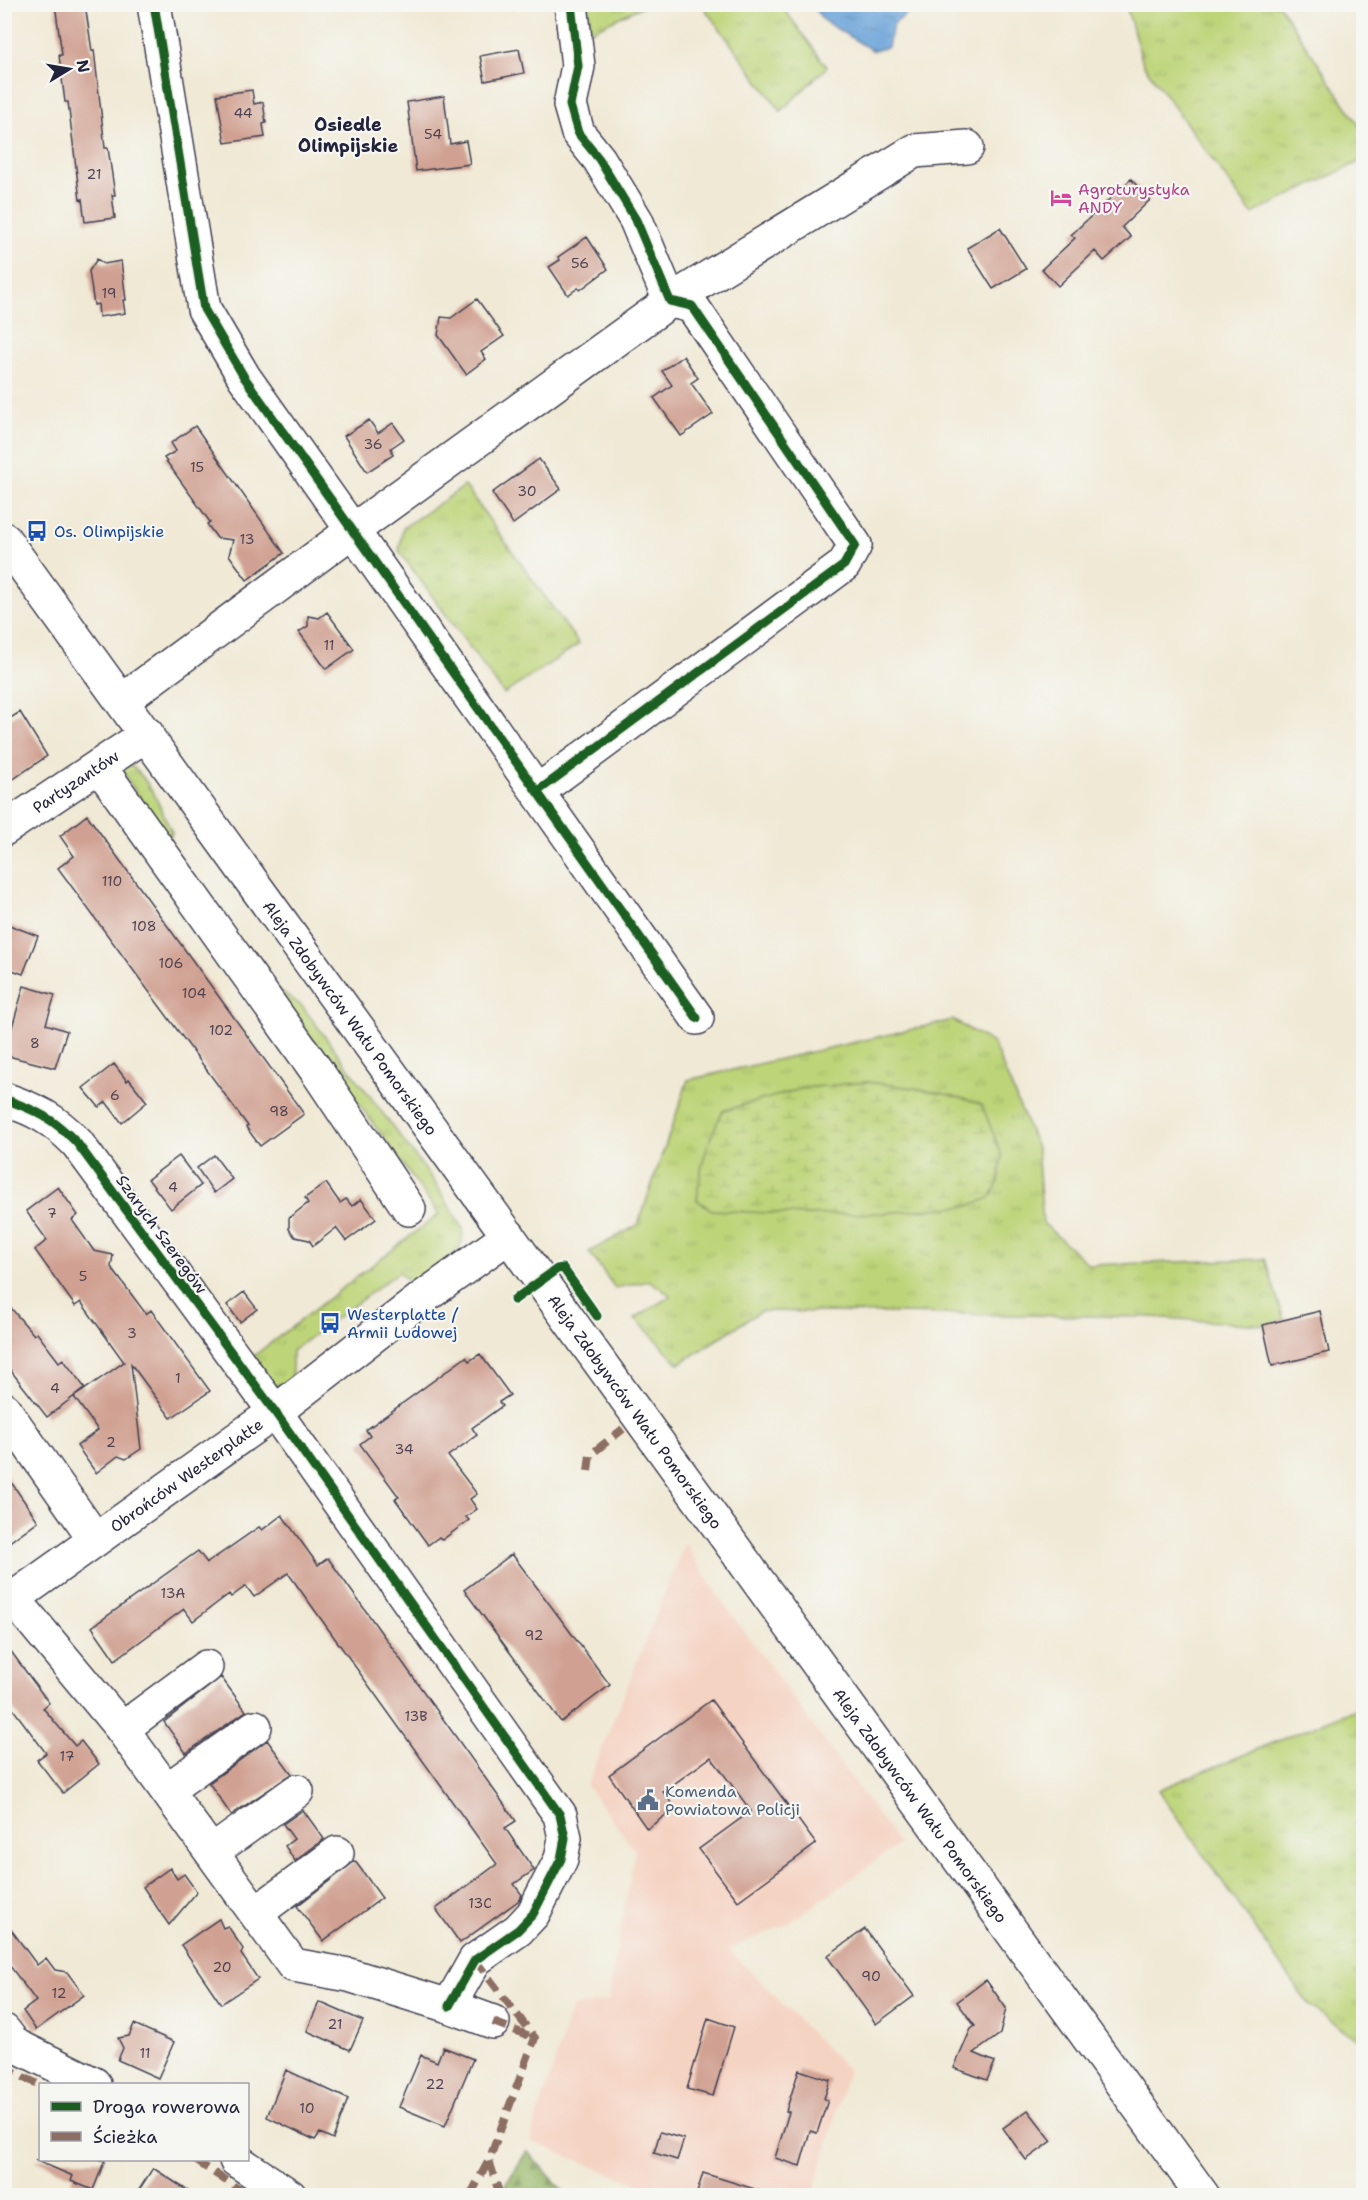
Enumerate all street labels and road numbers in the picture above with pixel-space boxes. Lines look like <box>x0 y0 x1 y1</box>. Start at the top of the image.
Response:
street label: Partyzantów <box>29 745 123 818</box>
street label: Aleja Zdobywców Wału Pomorskiego <box>258 897 442 1140</box>
street label: Szarych Szeregów <box>111 1171 212 1298</box>
street label: Aleja Zdobywców Wału Pomorskiego <box>543 1290 727 1533</box>
street label: Obrońców Westerplatte <box>106 1414 267 1537</box>
street label: Aleja Zdobywców Wału Pomorskiego <box>828 1684 1012 1927</box>

